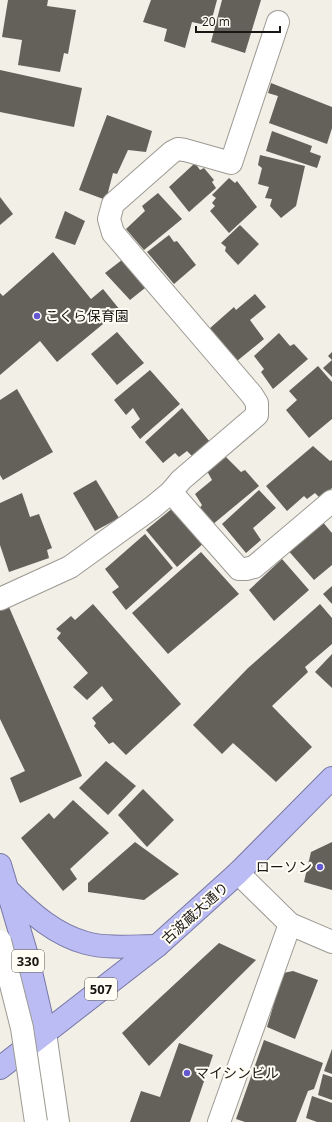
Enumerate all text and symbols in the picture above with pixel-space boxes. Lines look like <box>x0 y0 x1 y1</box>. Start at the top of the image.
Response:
scale bar <box>196 8 280 34</box>
text: 20 m <box>202 13 230 30</box>
place label: こくら保育園 <box>45 306 129 325</box>
marker: こくら保育園 <box>32 311 42 321</box>
place label: ローソン <box>256 857 312 876</box>
marker: ローソン <box>315 862 325 872</box>
street label: 古波蔵大通り <box>157 877 232 948</box>
road number: 330 <box>12 950 44 972</box>
road number: 507 <box>85 978 117 1000</box>
place label: マイシンビル <box>195 1063 279 1082</box>
marker: マイシンビル <box>182 1068 192 1078</box>

